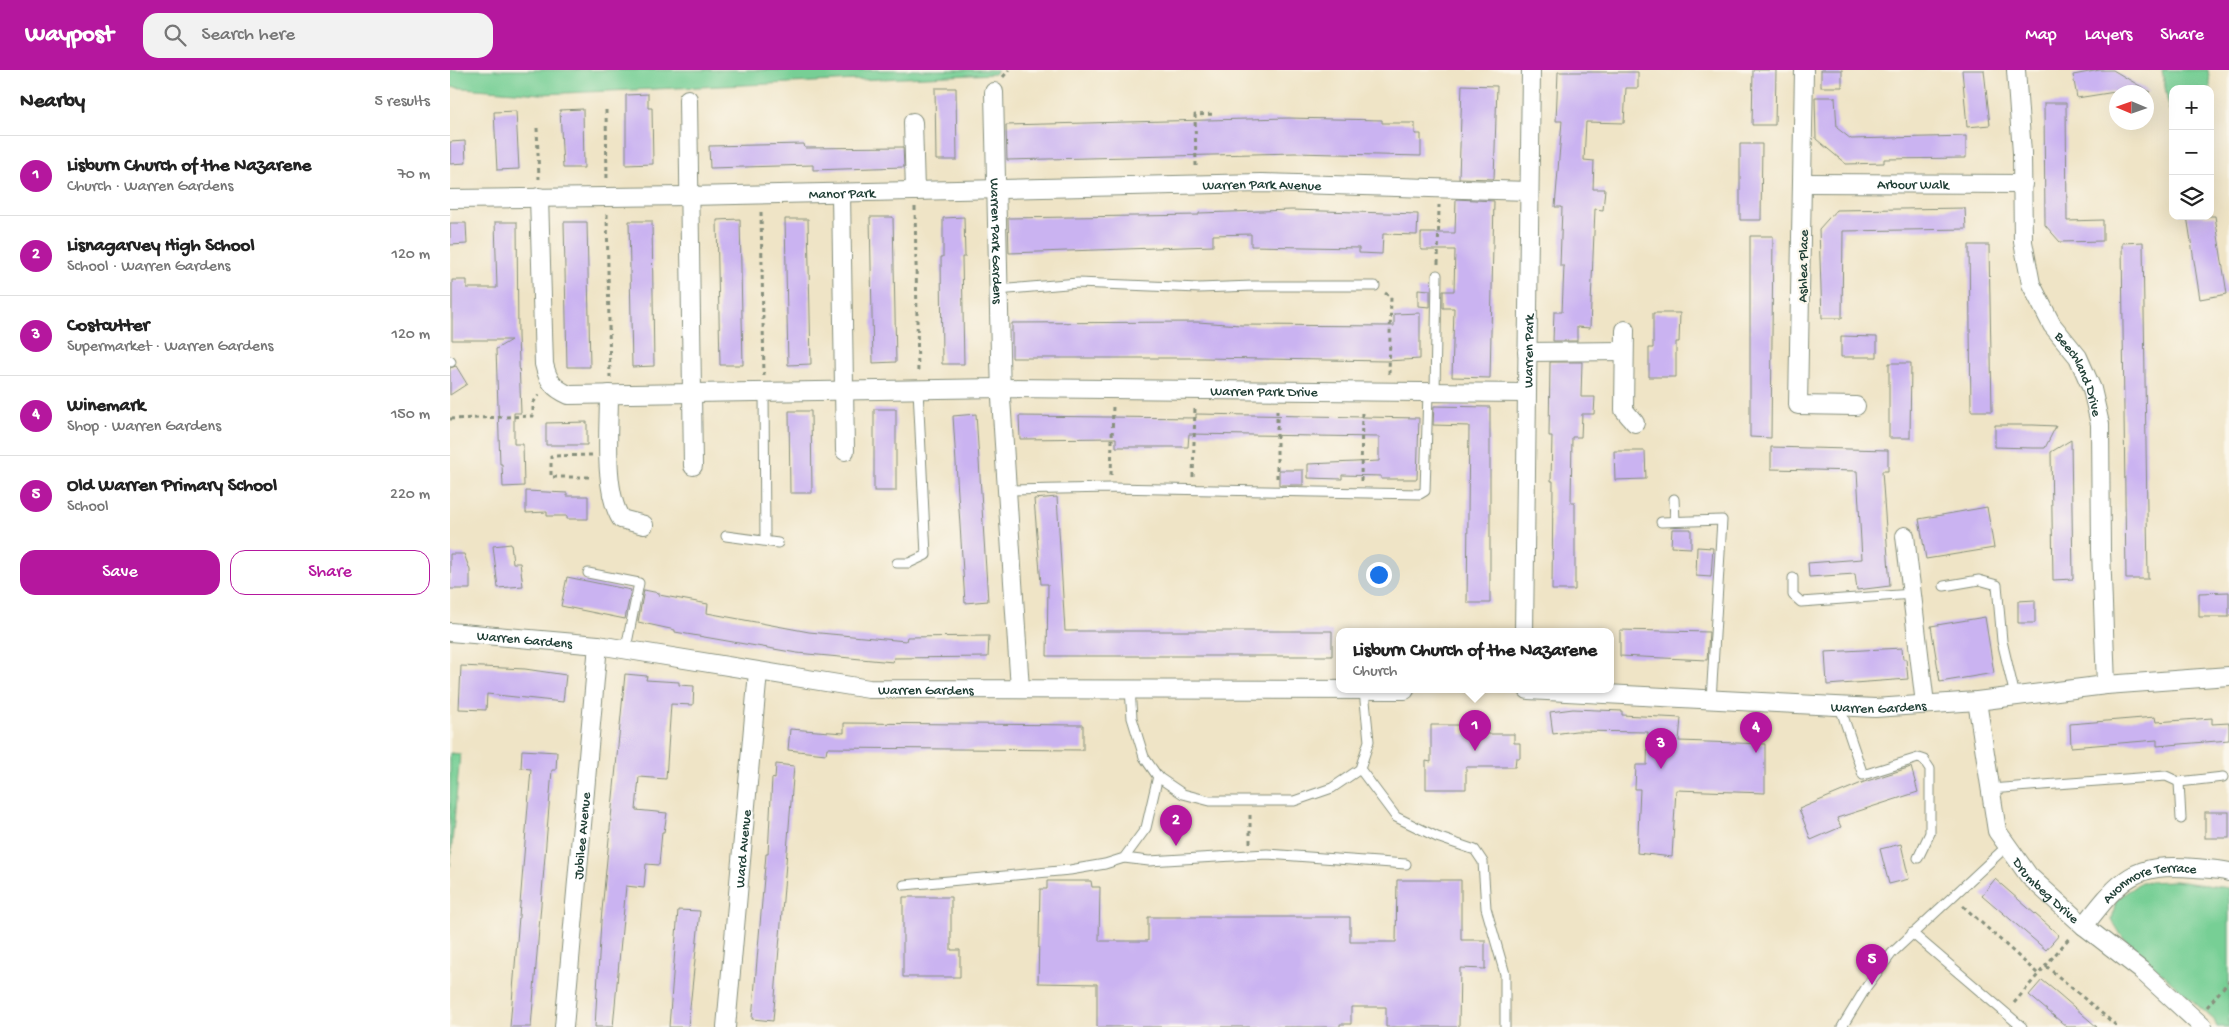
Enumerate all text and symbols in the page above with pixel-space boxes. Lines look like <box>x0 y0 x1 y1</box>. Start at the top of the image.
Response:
search box <box>143 13 493 58</box>
text: Waypost <box>25 21 113 50</box>
icon: search <box>161 21 189 49</box>
text: Search here <box>201 24 295 47</box>
text: Map <box>2025 25 2057 46</box>
text: Layers <box>2085 25 2132 46</box>
text: Share <box>2160 25 2204 46</box>
north arrow <box>2109 85 2154 130</box>
map controls <box>2169 85 2214 220</box>
button: + <box>2169 85 2214 130</box>
text: Nearby <box>20 90 85 115</box>
text: 5 results <box>375 93 430 112</box>
button: − <box>2169 130 2214 175</box>
text: Lisburn Church of the Nazarene <box>67 155 311 178</box>
text: 1 <box>33 166 39 185</box>
text: 70 m <box>397 166 430 185</box>
button: layers <box>2169 175 2214 220</box>
street label: Warren Park Avenue <box>1202 177 1322 196</box>
street label: Arbour Walk <box>1877 177 1951 195</box>
text: Church · Warren Gardens <box>67 178 233 197</box>
street label: Warren Park Gardens <box>985 178 1005 305</box>
street label: Manor Park <box>809 186 877 204</box>
street label: Ashlea Place <box>1795 229 1814 303</box>
text: Lisnagarvey High School <box>67 235 255 258</box>
text: 2 <box>32 246 40 265</box>
text: 120 m <box>391 246 430 265</box>
text: School · Warren Gardens <box>67 258 230 277</box>
street label: Warren Park <box>1521 312 1539 388</box>
text: Costcutter <box>67 315 149 338</box>
text: 3 <box>32 326 40 345</box>
text: 120 m <box>391 326 430 345</box>
street label: Beechland Drive <box>2049 328 2104 419</box>
text: Supermarket · Warren Gardens <box>67 338 273 357</box>
street label: Warren Park Drive <box>1210 384 1319 402</box>
text: Winemark <box>67 395 145 418</box>
text: 4 <box>32 406 40 425</box>
text: 150 m <box>391 406 430 425</box>
text: Shop · Warren Gardens <box>67 418 221 437</box>
text: Old Warren Primary School <box>67 475 277 498</box>
text: 5 <box>32 486 40 505</box>
text: 220 m <box>390 486 430 505</box>
text: School <box>67 498 109 517</box>
button: Save <box>20 550 220 595</box>
button: Share <box>230 550 430 595</box>
your location <box>1366 562 1392 588</box>
street label: Warren Gardens <box>476 628 574 654</box>
popup <box>1336 628 1614 693</box>
text: Lisburn Church of the Nazarene <box>1353 640 1597 663</box>
text: Church <box>1353 663 1397 682</box>
street label: Warren Gardens <box>878 683 975 700</box>
street label: Warren Gardens <box>1830 698 1928 719</box>
pin: 1 <box>1459 710 1491 751</box>
pin: 4 <box>1740 712 1772 753</box>
pin: 3 <box>1645 728 1677 769</box>
street label: Jubilee Avenue <box>571 791 596 880</box>
pin: 2 <box>1160 805 1192 846</box>
street label: Ward Avenue <box>733 808 757 889</box>
street label: Drumbeg Drive <box>2007 854 2082 929</box>
street label: Avonmore Terrace <box>2100 861 2198 908</box>
pin: 5 <box>1856 944 1888 985</box>

